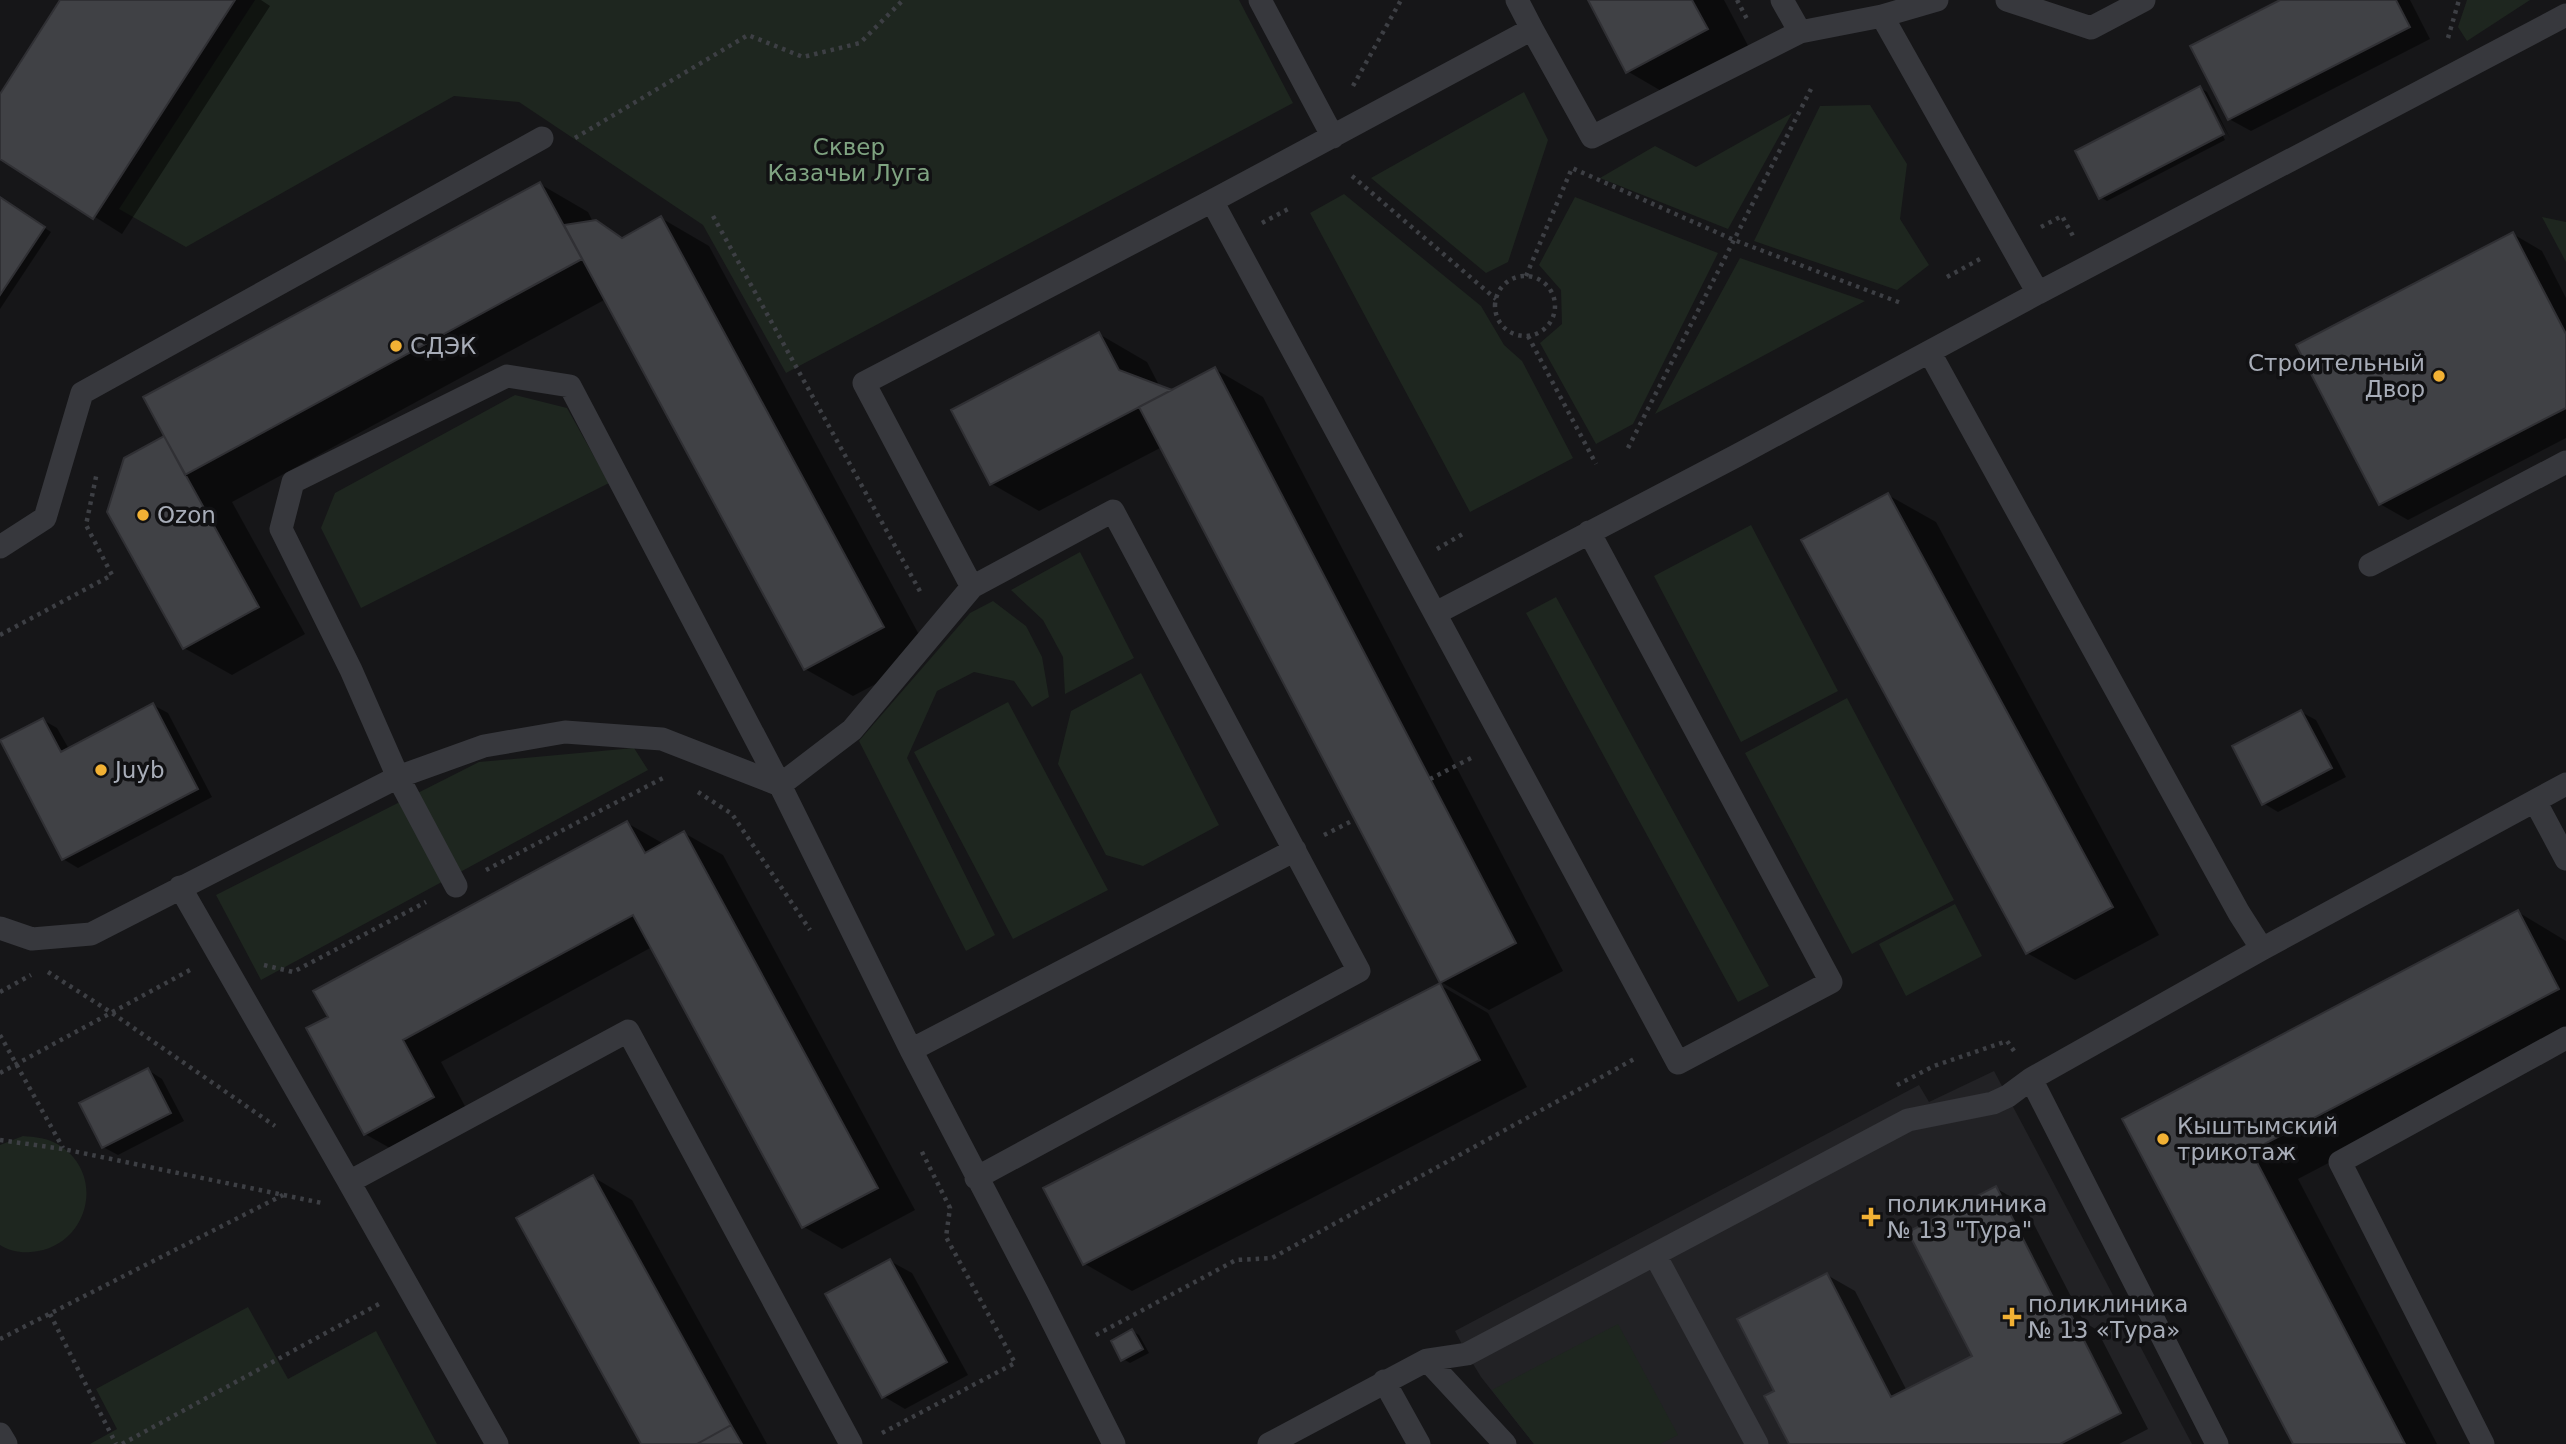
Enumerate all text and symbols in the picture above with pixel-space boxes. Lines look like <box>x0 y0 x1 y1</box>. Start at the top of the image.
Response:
park label: Сквер Казачьи Луга <box>767 134 931 186</box>
place label: СДЭК <box>410 333 476 359</box>
marker: СДЭК <box>388 338 404 354</box>
place label: Строительный Двор <box>2248 350 2425 402</box>
marker: Строительный Двор <box>2431 368 2447 384</box>
place label: Ozon <box>157 502 216 528</box>
marker: Ozon <box>135 507 151 523</box>
place label: Juyb <box>113 757 165 783</box>
marker: Juyb <box>93 762 109 778</box>
place label: Кыштымский трикотаж <box>2177 1113 2338 1165</box>
marker: Кыштымский трикотаж <box>2155 1131 2171 1147</box>
place label: поликлиника № 13 "Тура" <box>1887 1191 2047 1243</box>
marker: поликлиника № 13 "Тура" <box>1861 1207 1881 1227</box>
place label: поликлиника № 13 «Тура» <box>2028 1291 2188 1343</box>
marker: поликлиника № 13 «Тура» <box>2002 1307 2022 1327</box>

